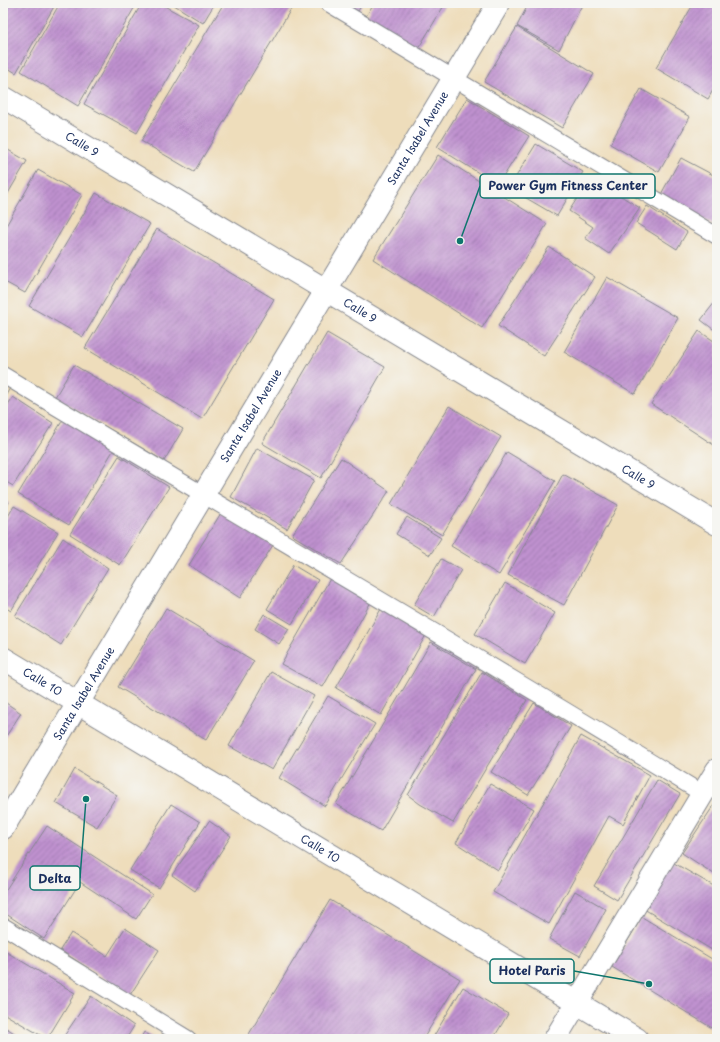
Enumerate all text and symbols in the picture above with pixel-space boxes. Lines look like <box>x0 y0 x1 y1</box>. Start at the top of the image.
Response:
street label: Santa Isabel Avenue <box>383 88 452 188</box>
street label: Calle 9 <box>62 127 102 160</box>
callout: Power Gym Fitness Center <box>480 174 655 198</box>
text: Power Gym Fitness Center <box>488 176 648 194</box>
street label: Calle 9 <box>340 293 380 327</box>
street label: Santa Isabel Avenue <box>216 365 285 466</box>
street label: Calle 9 <box>618 460 658 493</box>
street label: Santa Isabel Avenue <box>49 643 118 743</box>
street label: Calle 10 <box>20 663 66 700</box>
street label: Calle 10 <box>297 830 343 867</box>
callout: Delta <box>30 866 80 890</box>
text: Delta <box>38 869 72 887</box>
callout: Hotel Paris <box>490 959 574 983</box>
text: Hotel Paris <box>498 961 566 979</box>

